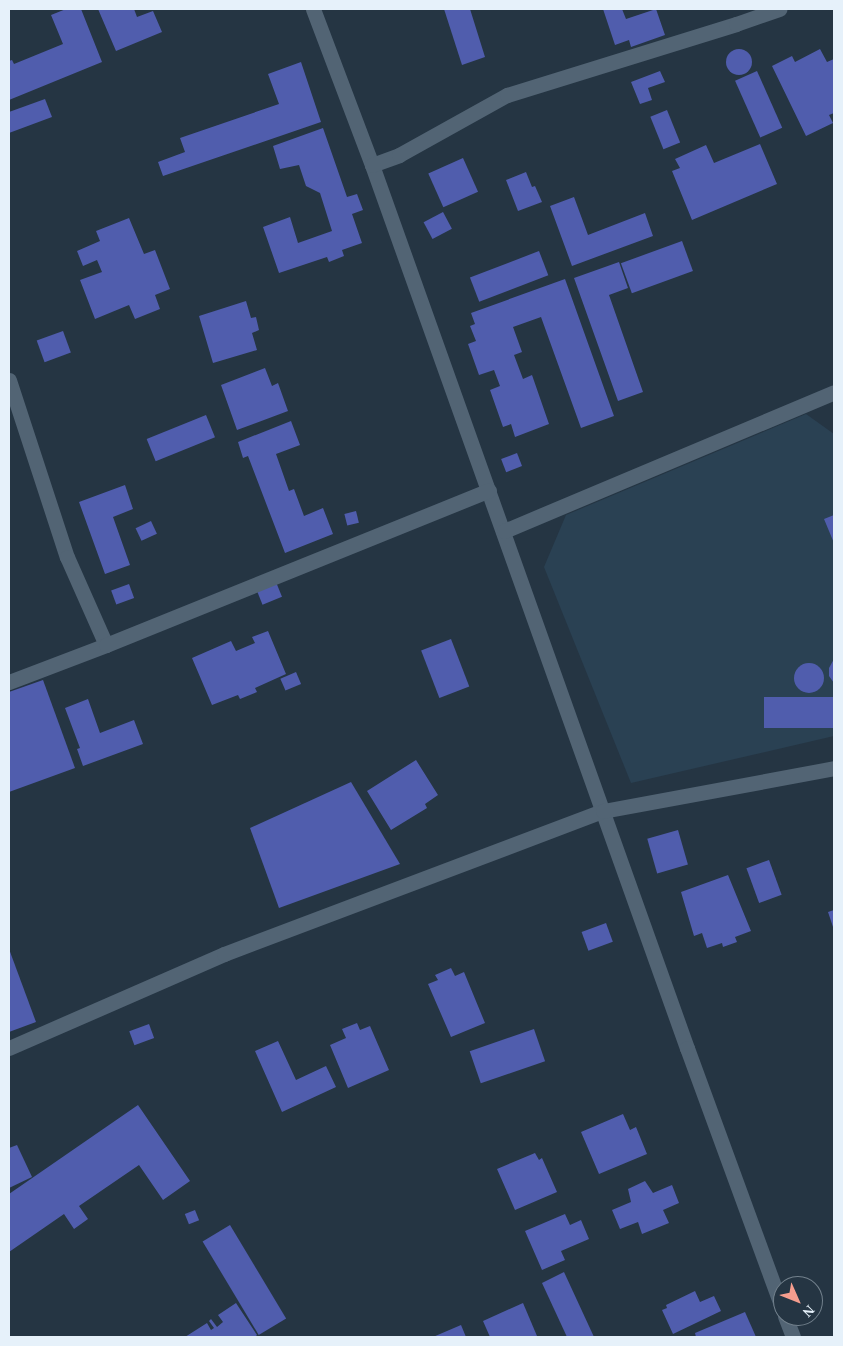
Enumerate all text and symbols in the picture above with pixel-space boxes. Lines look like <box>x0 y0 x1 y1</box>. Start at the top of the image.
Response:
north arrow <box>773 1276 823 1326</box>
text: N <box>800 1302 817 1320</box>

